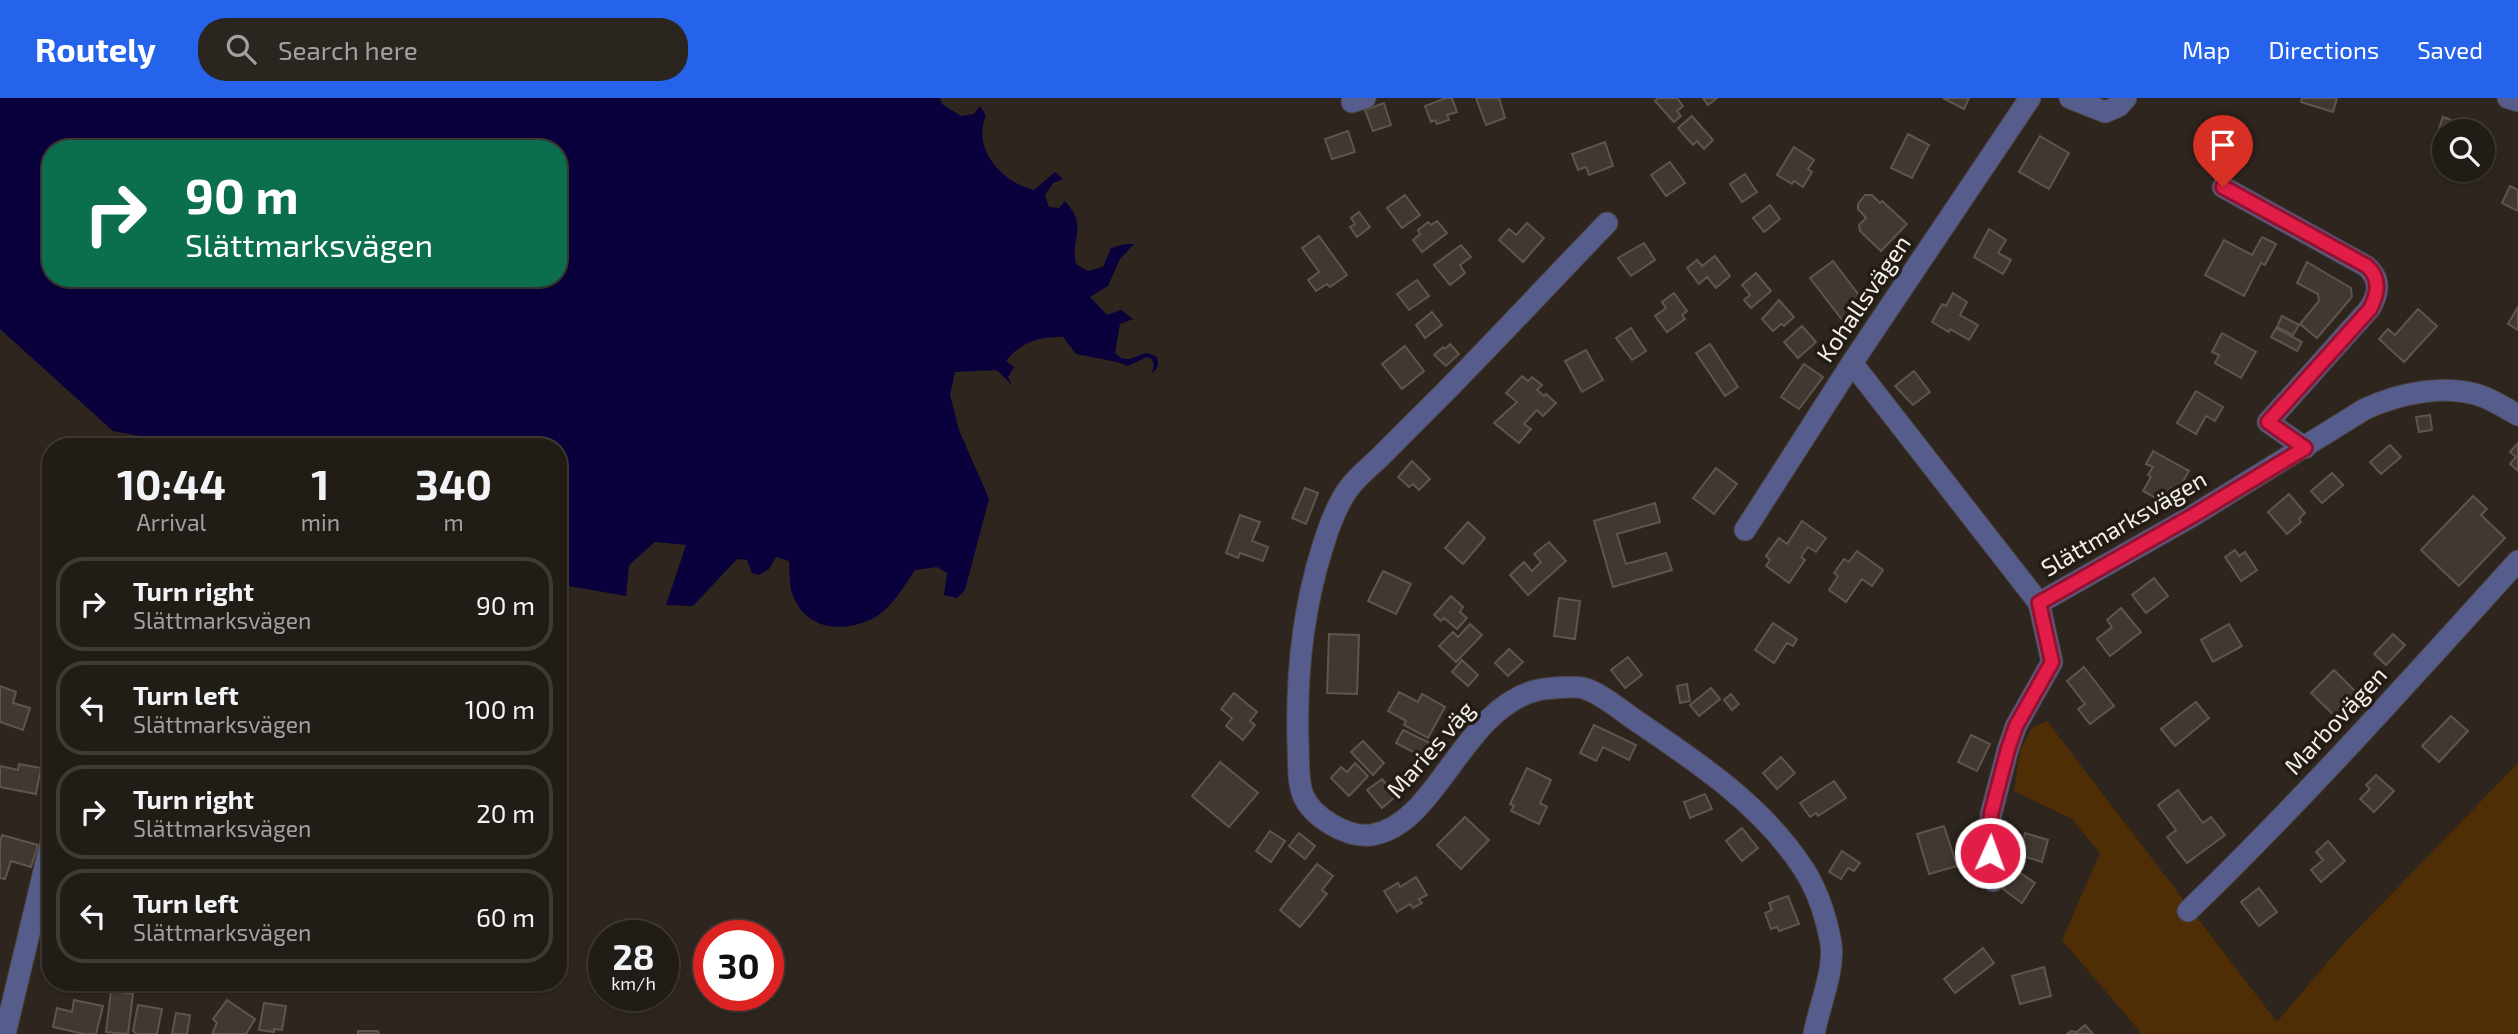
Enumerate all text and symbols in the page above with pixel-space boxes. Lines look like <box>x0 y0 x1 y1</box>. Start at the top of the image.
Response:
search box <box>198 18 688 81</box>
text: Routely <box>35 29 156 69</box>
icon: search <box>222 30 260 68</box>
text: Search here <box>278 34 418 65</box>
text: Map <box>2182 35 2230 64</box>
text: Directions <box>2268 35 2379 64</box>
text: Saved <box>2417 35 2483 64</box>
pin <box>2193 115 2253 187</box>
map controls <box>2432 119 2495 182</box>
button: search <box>2432 119 2495 182</box>
icon: arrive <box>2204 126 2242 164</box>
text: 90 m <box>185 165 299 224</box>
icon: right <box>70 168 161 259</box>
text: Slättmarksvägen <box>185 225 433 263</box>
street label: Kohallsvägen <box>1810 229 1916 367</box>
text: 10:44 <box>117 458 226 508</box>
text: 1 <box>311 458 330 508</box>
text: 340 <box>415 458 492 508</box>
street label: Slättmarksvägen <box>2035 464 2211 582</box>
text: Arrival <box>136 508 206 536</box>
text: min <box>301 508 340 536</box>
text: m <box>443 508 464 536</box>
text: Turn right <box>133 575 254 606</box>
icon: right <box>74 585 112 623</box>
text: 90 m <box>476 589 535 620</box>
text: Slättmarksvägen <box>133 606 311 634</box>
street label: Marbovägen <box>2278 660 2392 780</box>
text: Turn left <box>133 679 239 710</box>
icon: left <box>74 689 112 727</box>
text: 100 m <box>465 693 535 724</box>
street label: Maries väg <box>1380 695 1480 803</box>
text: Slättmarksvägen <box>133 710 311 738</box>
text: Turn right <box>133 783 254 814</box>
icon: right <box>74 793 112 831</box>
text: 20 m <box>476 797 535 828</box>
text: Slättmarksvägen <box>133 814 311 842</box>
position arrow <box>1953 816 2027 890</box>
text: Turn left <box>133 887 239 918</box>
icon: left <box>74 897 112 935</box>
text: 60 m <box>476 901 535 932</box>
text: Slättmarksvägen <box>133 918 311 946</box>
speed limit sign: 30 <box>693 920 784 1011</box>
text: 28 <box>612 935 655 977</box>
text: km/h <box>611 972 656 994</box>

